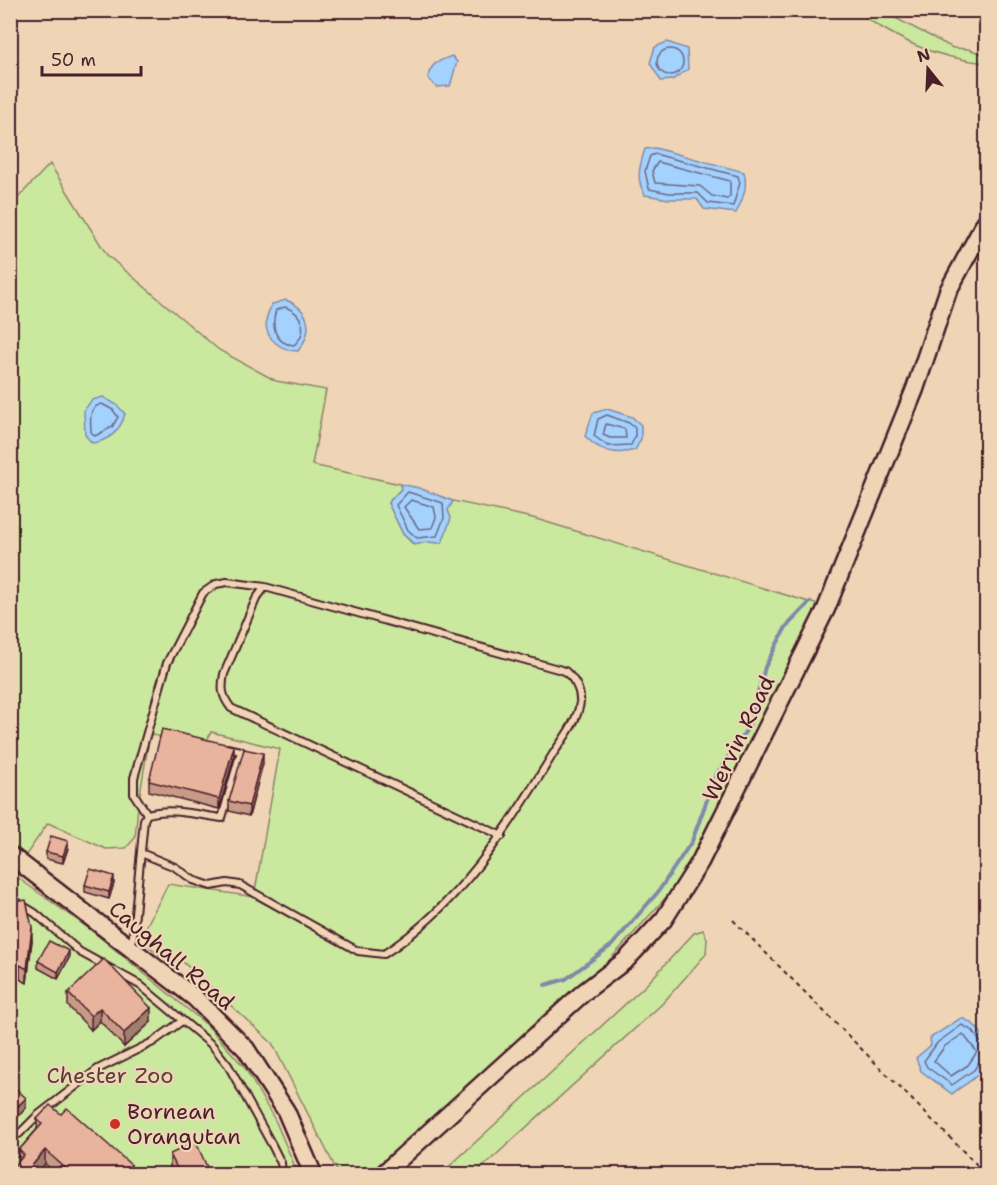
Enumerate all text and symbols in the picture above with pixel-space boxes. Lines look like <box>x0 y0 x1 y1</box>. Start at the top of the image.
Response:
scale bar <box>42 39 141 77</box>
north arrow <box>898 39 958 99</box>
text: N <box>914 43 933 67</box>
text: 50 m <box>51 48 96 72</box>
street label: Wervin Road <box>696 671 781 806</box>
street label: Caughall Road <box>103 894 241 1017</box>
park label: Chester Zoo <box>46 1061 174 1090</box>
place label: Bornean Orangutan <box>127 1097 241 1151</box>
marker: Bornean Orangutan <box>108 1117 122 1131</box>

